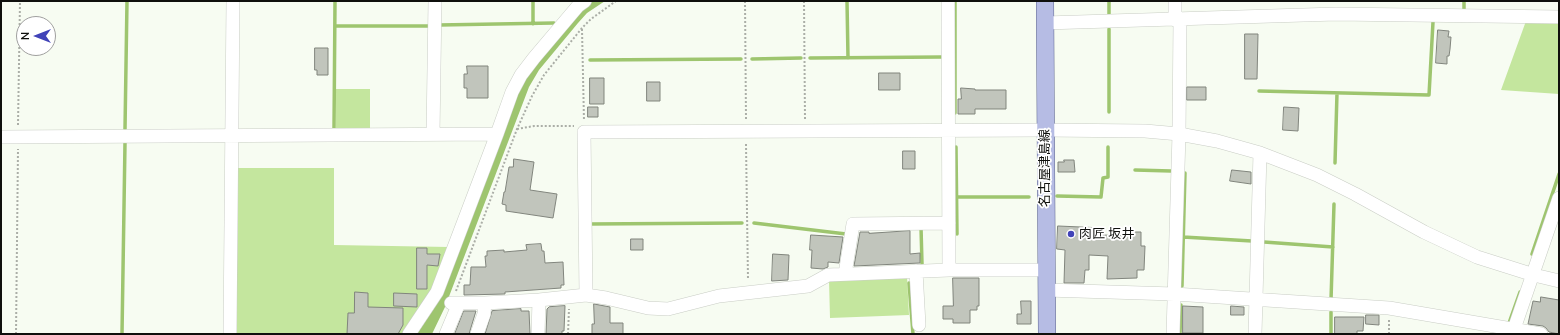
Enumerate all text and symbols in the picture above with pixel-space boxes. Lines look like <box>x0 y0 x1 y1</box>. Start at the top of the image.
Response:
north arrow <box>16 16 56 56</box>
text: N <box>18 32 31 40</box>
street label: 名古屋津島線 <box>1037 129 1053 207</box>
place label: 肉匠 坂井 <box>1079 226 1134 242</box>
marker: 肉匠 坂井 <box>1066 229 1076 239</box>

